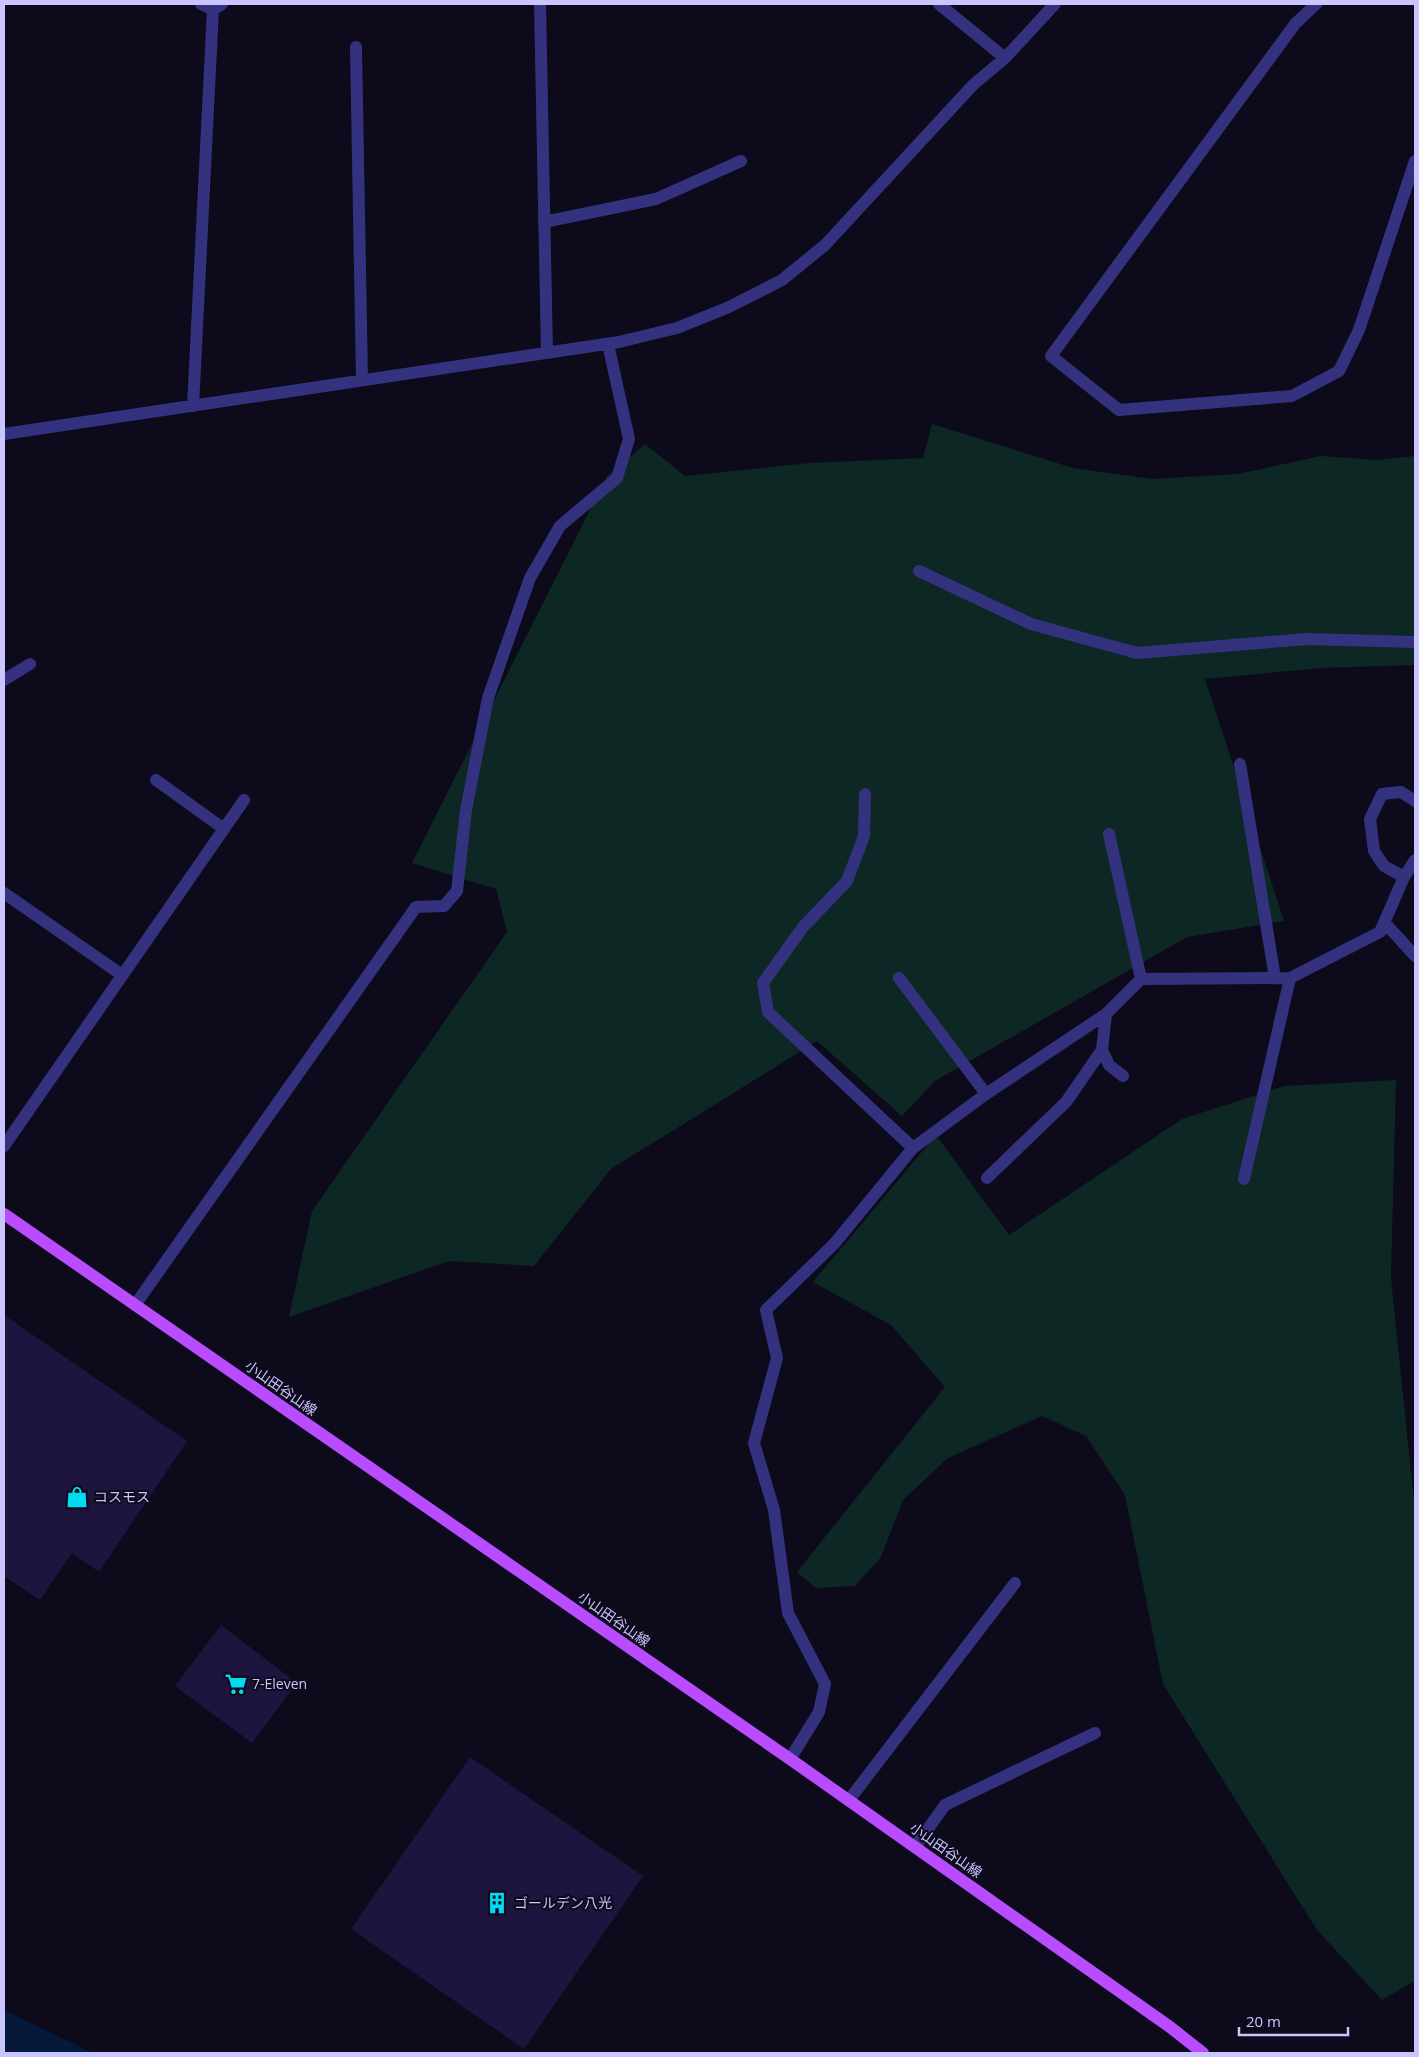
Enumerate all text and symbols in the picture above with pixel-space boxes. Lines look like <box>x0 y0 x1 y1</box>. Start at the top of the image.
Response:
street label: 小山田谷山線 <box>241 1356 321 1419</box>
shop icon: コスモス <box>64 1484 90 1510</box>
place label: コスモス <box>94 1487 150 1506</box>
street label: 小山田谷山線 <box>574 1587 654 1650</box>
supermarket icon: 7-Eleven <box>223 1671 249 1697</box>
place label: 7-Eleven <box>252 1674 307 1693</box>
street label: 小山田谷山線 <box>906 1818 986 1881</box>
building icon: ゴールデン八光 <box>484 1890 510 1916</box>
place label: ゴールデン八光 <box>514 1893 612 1912</box>
scale bar <box>1239 2004 1348 2036</box>
text: 20 m <box>1246 2011 1281 2031</box>

